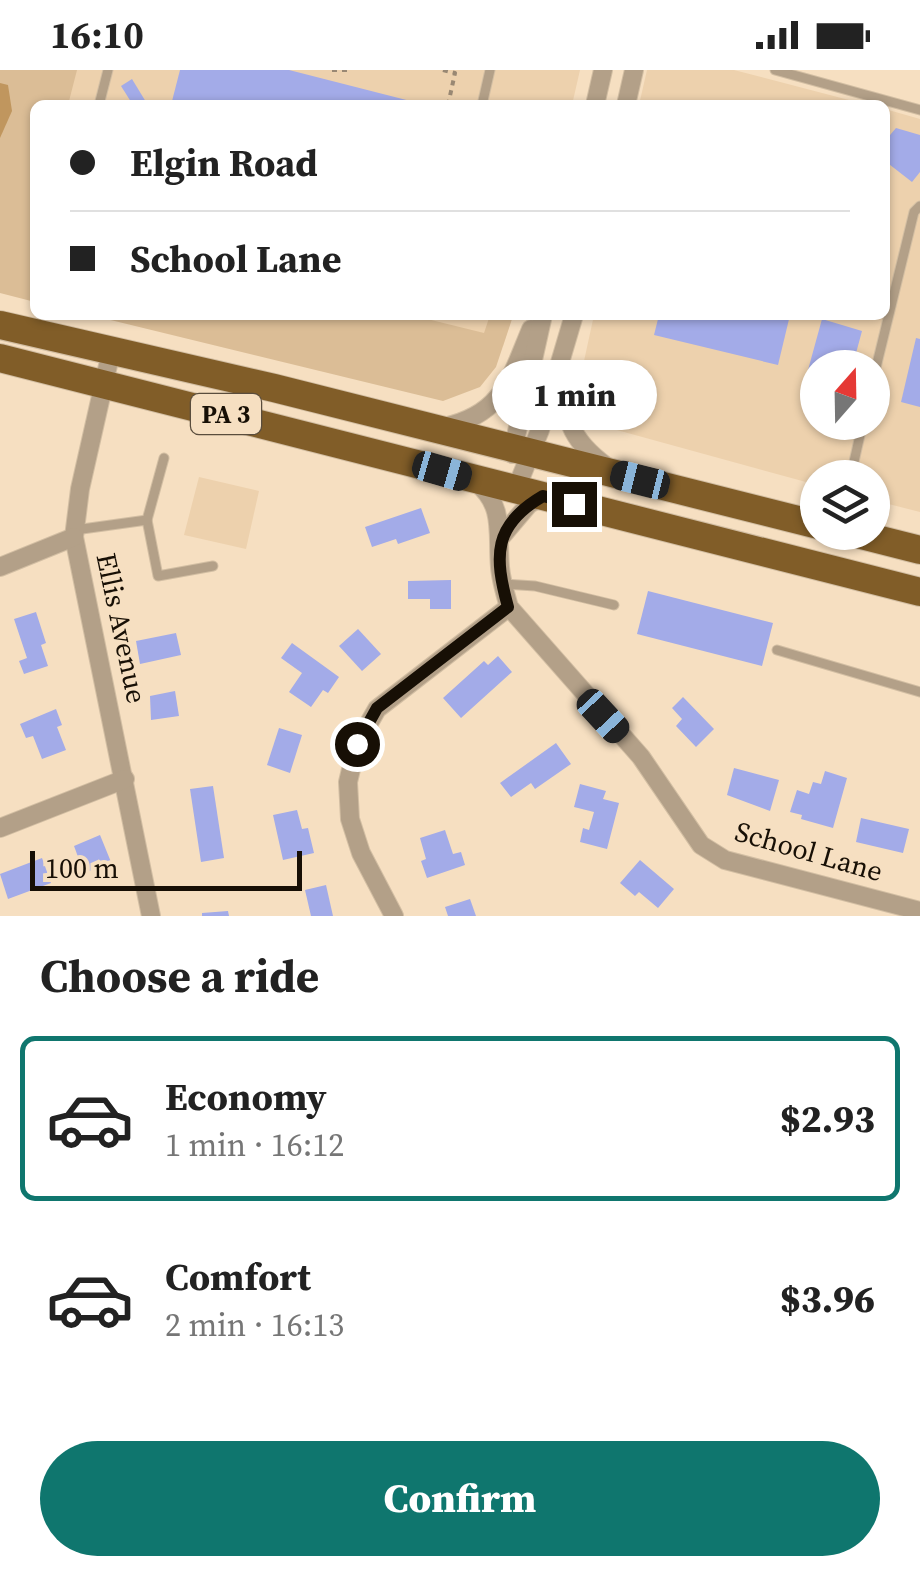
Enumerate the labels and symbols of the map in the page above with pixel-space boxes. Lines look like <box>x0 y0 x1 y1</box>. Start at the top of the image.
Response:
north arrow <box>800 350 890 440</box>
callout: 1 min <box>492 359 656 429</box>
road number: PA 3 <box>191 394 261 434</box>
car <box>409 448 475 494</box>
car <box>607 458 673 502</box>
route end <box>552 482 597 527</box>
street label: Ellis Avenue <box>88 549 156 707</box>
car <box>572 684 634 748</box>
route start <box>335 722 380 767</box>
street label: School Lane <box>731 812 887 890</box>
scale bar <box>30 846 302 890</box>

